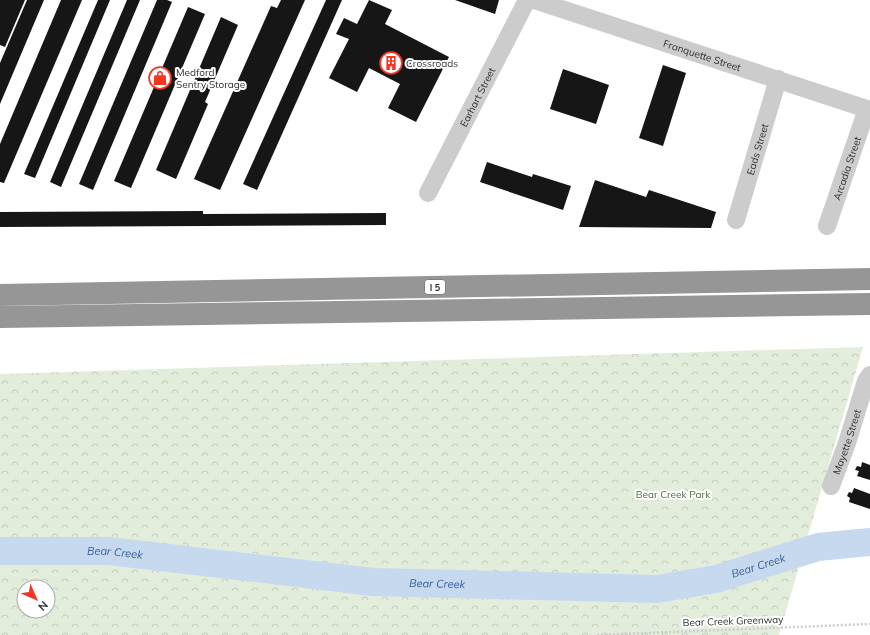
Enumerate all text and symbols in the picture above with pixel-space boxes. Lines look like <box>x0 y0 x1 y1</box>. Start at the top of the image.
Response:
street label: Franquette Street <box>662 36 743 74</box>
building icon: Crossroads <box>378 50 404 76</box>
place label: Crossroads <box>406 57 458 70</box>
shop icon: Medford Sentry Storage <box>147 65 173 91</box>
street label: Earhart Street <box>457 65 498 129</box>
place label: Medford Sentry Storage <box>176 66 245 91</box>
street label: Eads Street <box>743 121 771 176</box>
street label: Arcadia Street <box>830 134 864 202</box>
road number: I 5 <box>425 280 445 294</box>
street label: Mayette Street <box>829 407 864 476</box>
park label: Bear Creek Park <box>636 488 711 501</box>
water label: Bear Creek <box>87 544 144 562</box>
water label: Bear Creek <box>729 551 787 581</box>
water label: Bear Creek <box>409 576 466 591</box>
north arrow <box>16 579 56 619</box>
text: N <box>35 598 51 614</box>
street label: Bear Creek Greenway <box>682 613 784 629</box>

